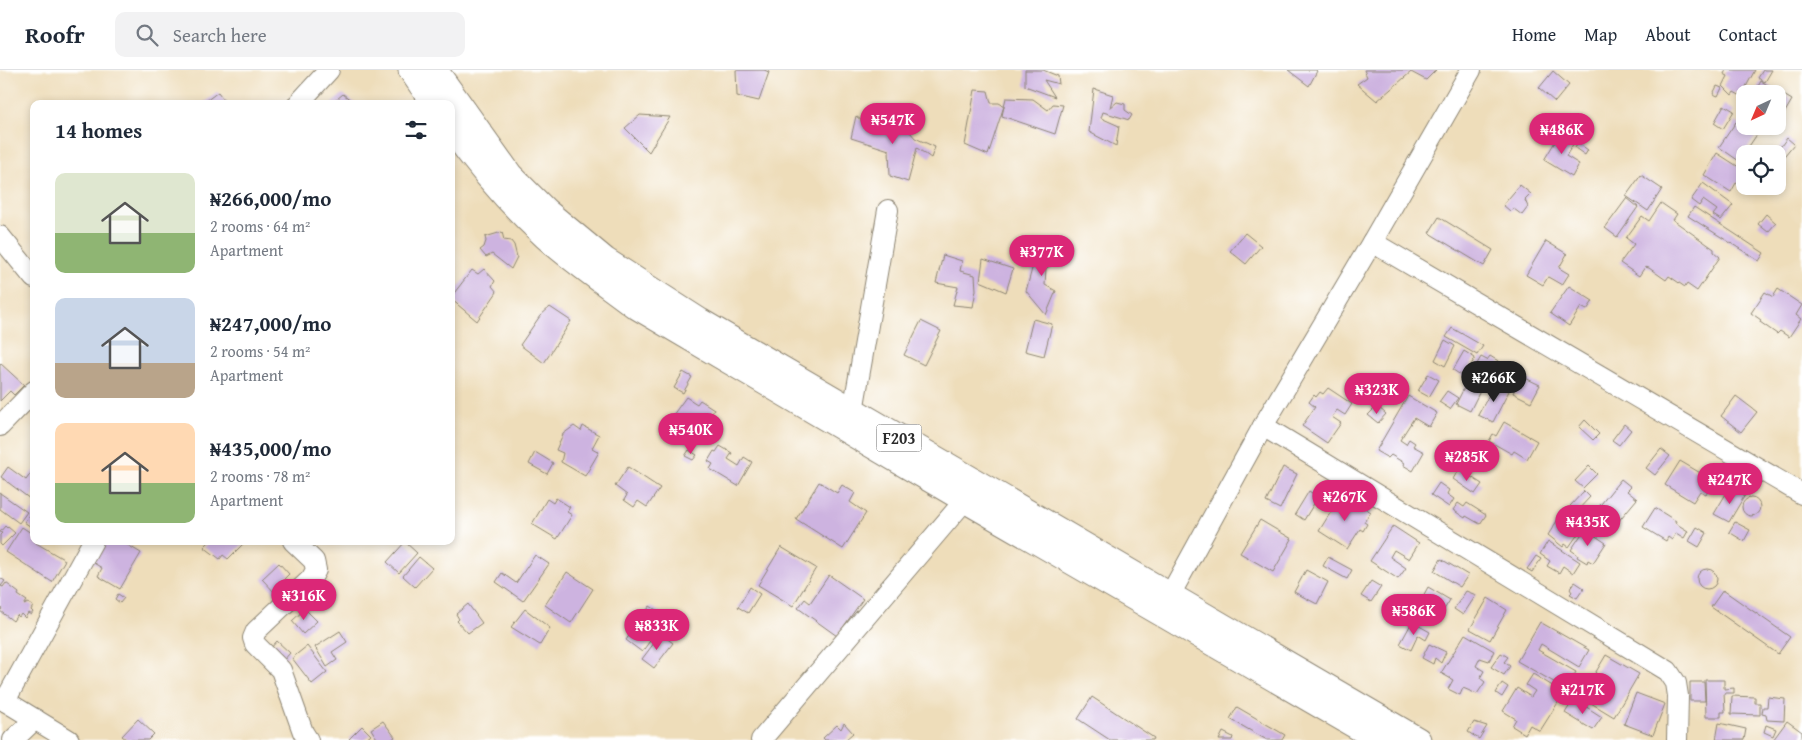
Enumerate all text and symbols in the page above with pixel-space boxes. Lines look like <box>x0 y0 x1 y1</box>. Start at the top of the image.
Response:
search box <box>115 12 465 57</box>
text: Roofr <box>25 17 85 52</box>
icon: search <box>133 21 161 49</box>
text: Search here <box>173 21 267 49</box>
text: Home <box>1512 21 1556 48</box>
text: Map <box>1584 21 1617 48</box>
text: About <box>1645 21 1691 48</box>
text: Contact <box>1719 21 1777 48</box>
north arrow <box>1736 85 1786 135</box>
map controls <box>1736 85 1786 195</box>
pin: ₦547K <box>858 102 928 145</box>
text: ₦547K <box>871 107 915 131</box>
pin: ₦486K <box>1527 112 1597 155</box>
text: 14 homes <box>55 115 142 146</box>
icon: filters <box>402 116 430 144</box>
text: ₦486K <box>1540 117 1584 141</box>
button: locate <box>1736 145 1786 195</box>
text: ₦266,000/mo <box>210 183 331 214</box>
icon: home <box>95 193 155 253</box>
text: 2 rooms · 64 m² <box>210 214 310 238</box>
pin: ₦377K <box>1007 234 1077 277</box>
text: Apartment <box>210 238 283 262</box>
text: ₦377K <box>1020 239 1064 263</box>
text: ₦247,000/mo <box>210 308 331 339</box>
icon: home <box>95 318 155 378</box>
text: 2 rooms · 54 m² <box>210 339 310 363</box>
pin: ₦266K <box>1459 360 1529 403</box>
text: Apartment <box>210 363 283 387</box>
text: ₦266K <box>1472 365 1516 389</box>
pin: ₦323K <box>1342 372 1412 415</box>
text: ₦323K <box>1355 377 1399 401</box>
pin: ₦540K <box>656 412 726 455</box>
text: ₦540K <box>669 417 713 441</box>
road number: F203 <box>876 424 922 452</box>
text: ₦435,000/mo <box>210 433 331 464</box>
pin: ₦285K <box>1432 440 1502 482</box>
icon: home <box>95 443 155 503</box>
text: ₦285K <box>1445 444 1489 468</box>
pin: ₦247K <box>1695 462 1765 505</box>
text: 2 rooms · 78 m² <box>210 464 310 488</box>
text: ₦247K <box>1708 467 1752 491</box>
pin: ₦267K <box>1310 480 1380 522</box>
text: ₦267K <box>1323 484 1367 508</box>
text: Apartment <box>210 488 283 512</box>
pin: ₦435K <box>1553 504 1623 547</box>
text: ₦435K <box>1566 509 1610 533</box>
pin: ₦316K <box>269 578 339 621</box>
text: ₦316K <box>282 583 326 607</box>
pin: ₦586K <box>1379 594 1449 636</box>
text: ₦586K <box>1392 598 1436 622</box>
pin: ₦833K <box>622 608 692 651</box>
text: ₦833K <box>635 613 679 637</box>
pin: ₦217K <box>1548 672 1618 715</box>
text: ₦217K <box>1561 677 1605 701</box>

